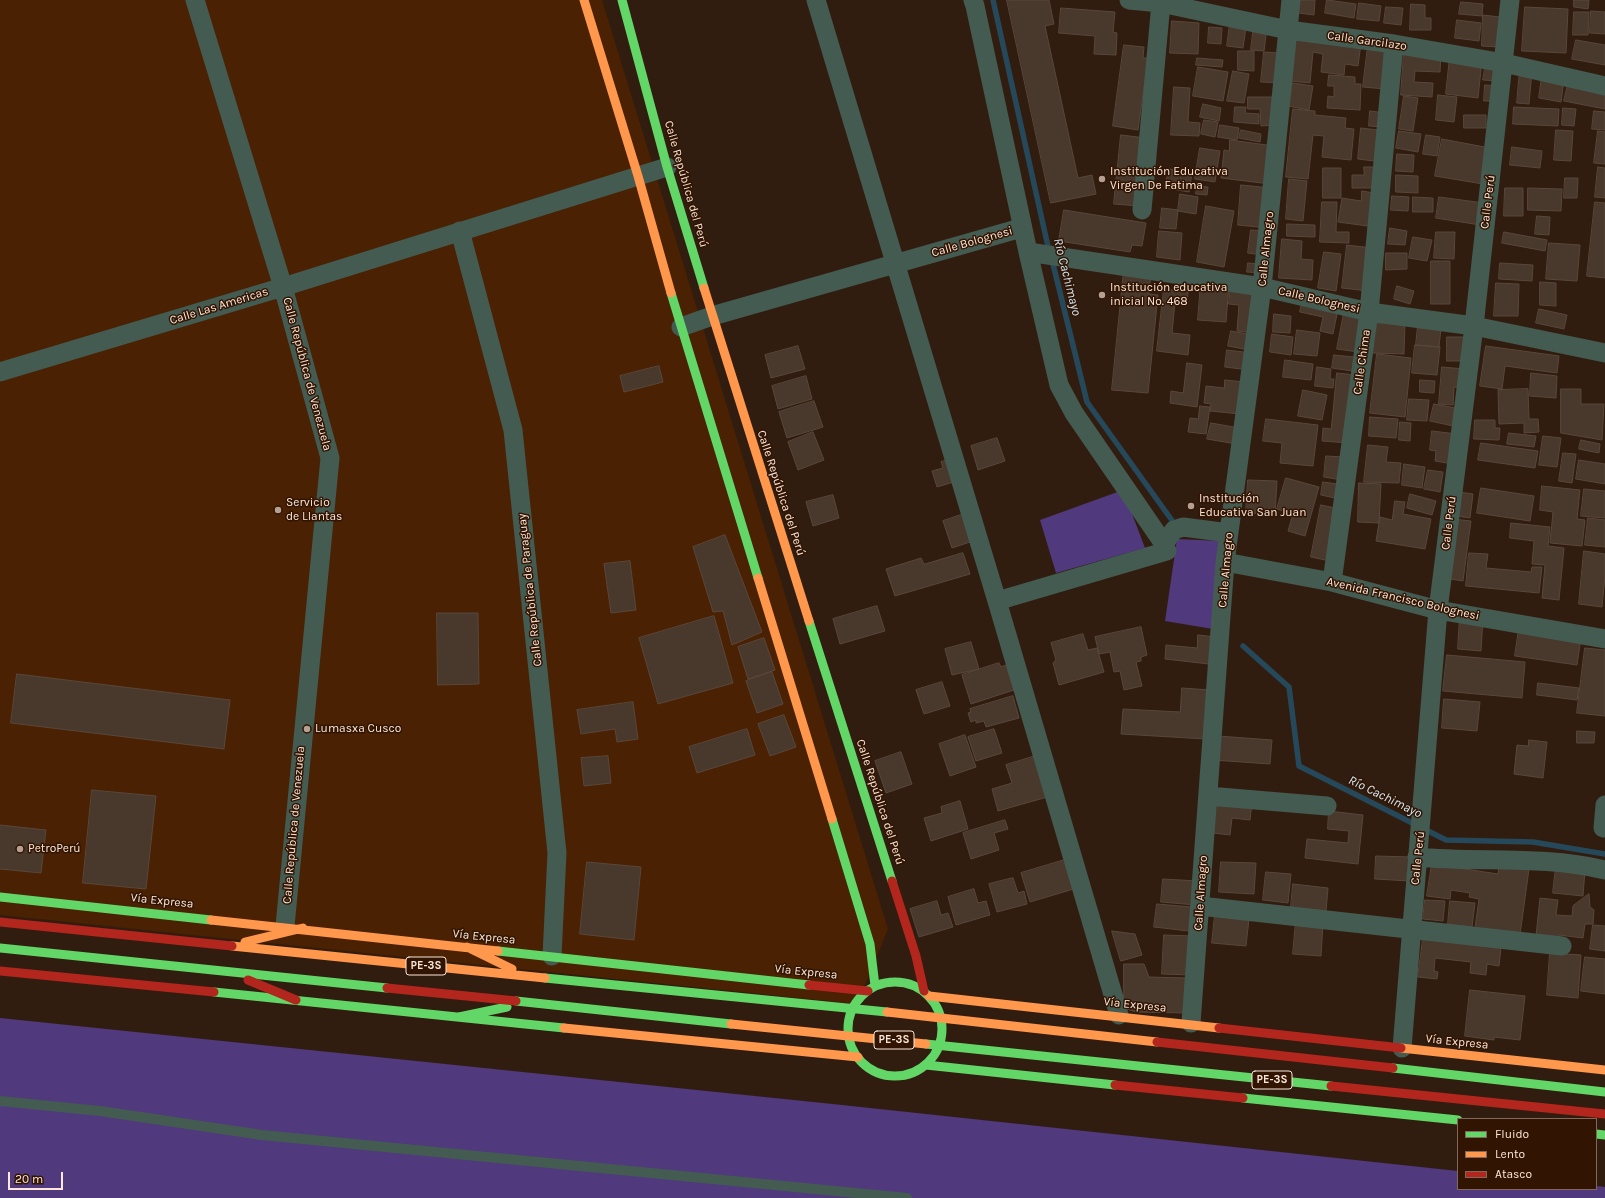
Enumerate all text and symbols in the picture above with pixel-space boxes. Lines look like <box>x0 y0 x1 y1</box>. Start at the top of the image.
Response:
street label: Calle Garcilazo <box>1326 28 1408 54</box>
street label: Calle República del Perú <box>661 119 711 249</box>
place label: Institución Educativa Virgen De Fatima <box>1110 165 1228 193</box>
marker: Institución Educativa Virgen De Fatima <box>1097 174 1107 184</box>
street label: Calle Perú <box>1478 174 1498 230</box>
street label: Calle Almagro <box>1255 211 1277 287</box>
street label: Calle Bolognesi <box>930 224 1014 260</box>
water label: Río Cachimayo <box>1050 236 1084 318</box>
place label: Institución educativa inicial No. 468 <box>1110 281 1227 309</box>
street label: Calle Las Americas <box>168 284 270 328</box>
street label: Calle Bolognesi <box>1277 284 1361 316</box>
marker: Institución educativa inicial No. 468 <box>1097 290 1107 300</box>
street label: Calle República de Venezuela <box>280 296 334 452</box>
street label: Calle Chima <box>1350 328 1374 396</box>
street label: Calle República del Perú <box>754 428 808 558</box>
place label: Institución Educativa San Juan <box>1199 492 1306 520</box>
street label: Calle Perú <box>1439 495 1459 551</box>
place label: Servicio de Llantas <box>286 496 342 524</box>
marker: Institución Educativa San Juan <box>1186 501 1196 511</box>
marker: Servicio de Llantas <box>273 505 283 515</box>
street label: Calle República de Paraguay <box>515 513 545 667</box>
street label: Calle Almagro <box>1216 532 1236 608</box>
street label: Avenida Francisco Bolognesi <box>1325 574 1481 624</box>
place label: Lumasxa Cusco <box>315 722 401 736</box>
marker: Lumasxa Cusco <box>302 724 312 734</box>
street label: Calle República del Perú <box>853 737 907 867</box>
street label: Calle República de Venezuela <box>280 746 308 904</box>
water label: Río Cachimayo <box>1346 773 1424 821</box>
street label: Calle Perú <box>1408 830 1428 886</box>
place label: PetroPerú <box>28 842 81 856</box>
marker: PetroPerú <box>15 844 25 854</box>
street label: Calle Almagro <box>1191 855 1211 931</box>
street label: Vía Expresa <box>130 891 194 911</box>
street label: Vía Expresa <box>452 927 516 947</box>
road number: PE-3S <box>406 957 446 975</box>
street label: Vía Expresa <box>774 962 838 982</box>
street label: Vía Expresa <box>1103 995 1167 1015</box>
road number: PE-3S <box>874 1031 914 1049</box>
street label: Vía Expresa <box>1425 1032 1489 1052</box>
road number: PE-3S <box>1252 1071 1292 1089</box>
legend <box>1457 1118 1597 1190</box>
text: Fluido <box>1495 1127 1529 1141</box>
text: Lento <box>1495 1147 1525 1161</box>
scale bar <box>10 1164 65 1190</box>
text: Atasco <box>1495 1167 1532 1181</box>
text: 20 m <box>15 1172 43 1186</box>

